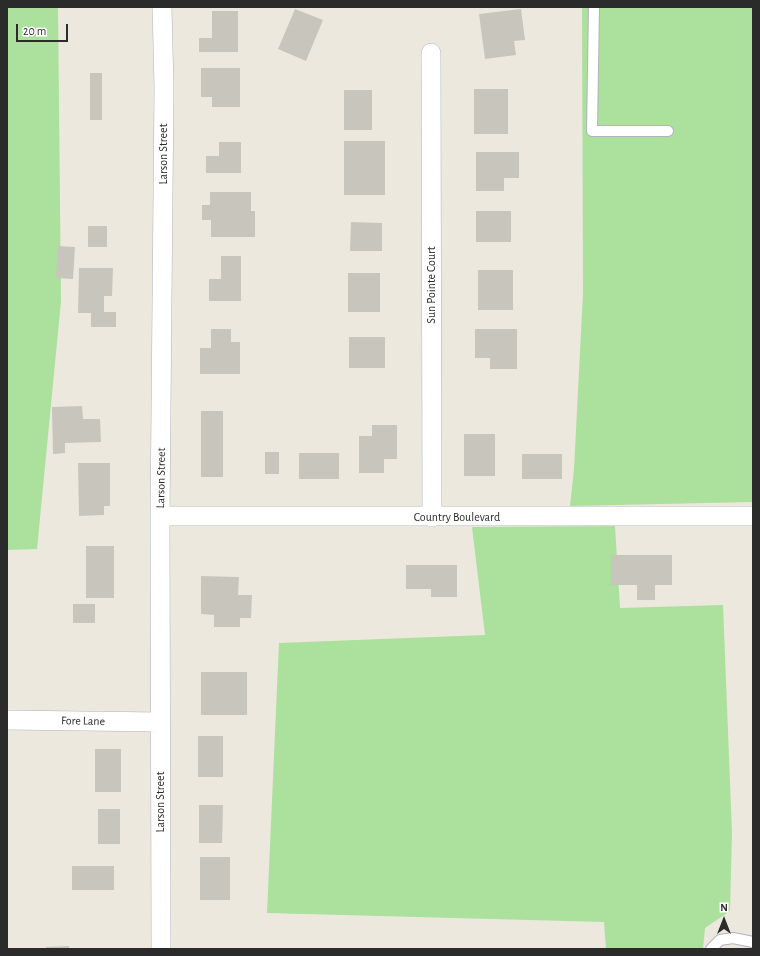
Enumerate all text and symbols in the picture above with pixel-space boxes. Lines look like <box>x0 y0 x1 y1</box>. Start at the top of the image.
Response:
scale bar <box>18 16 70 42</box>
text: 20 m <box>23 25 46 37</box>
street label: Larson Street <box>156 124 170 184</box>
street label: Sun Pointe Court <box>424 246 438 324</box>
street label: Larson Street <box>153 447 169 509</box>
street label: Country Boulevard <box>414 510 500 524</box>
street label: Fore Lane <box>61 713 105 729</box>
street label: Larson Street <box>153 772 167 832</box>
north arrow <box>704 900 744 940</box>
text: N <box>720 902 728 913</box>

